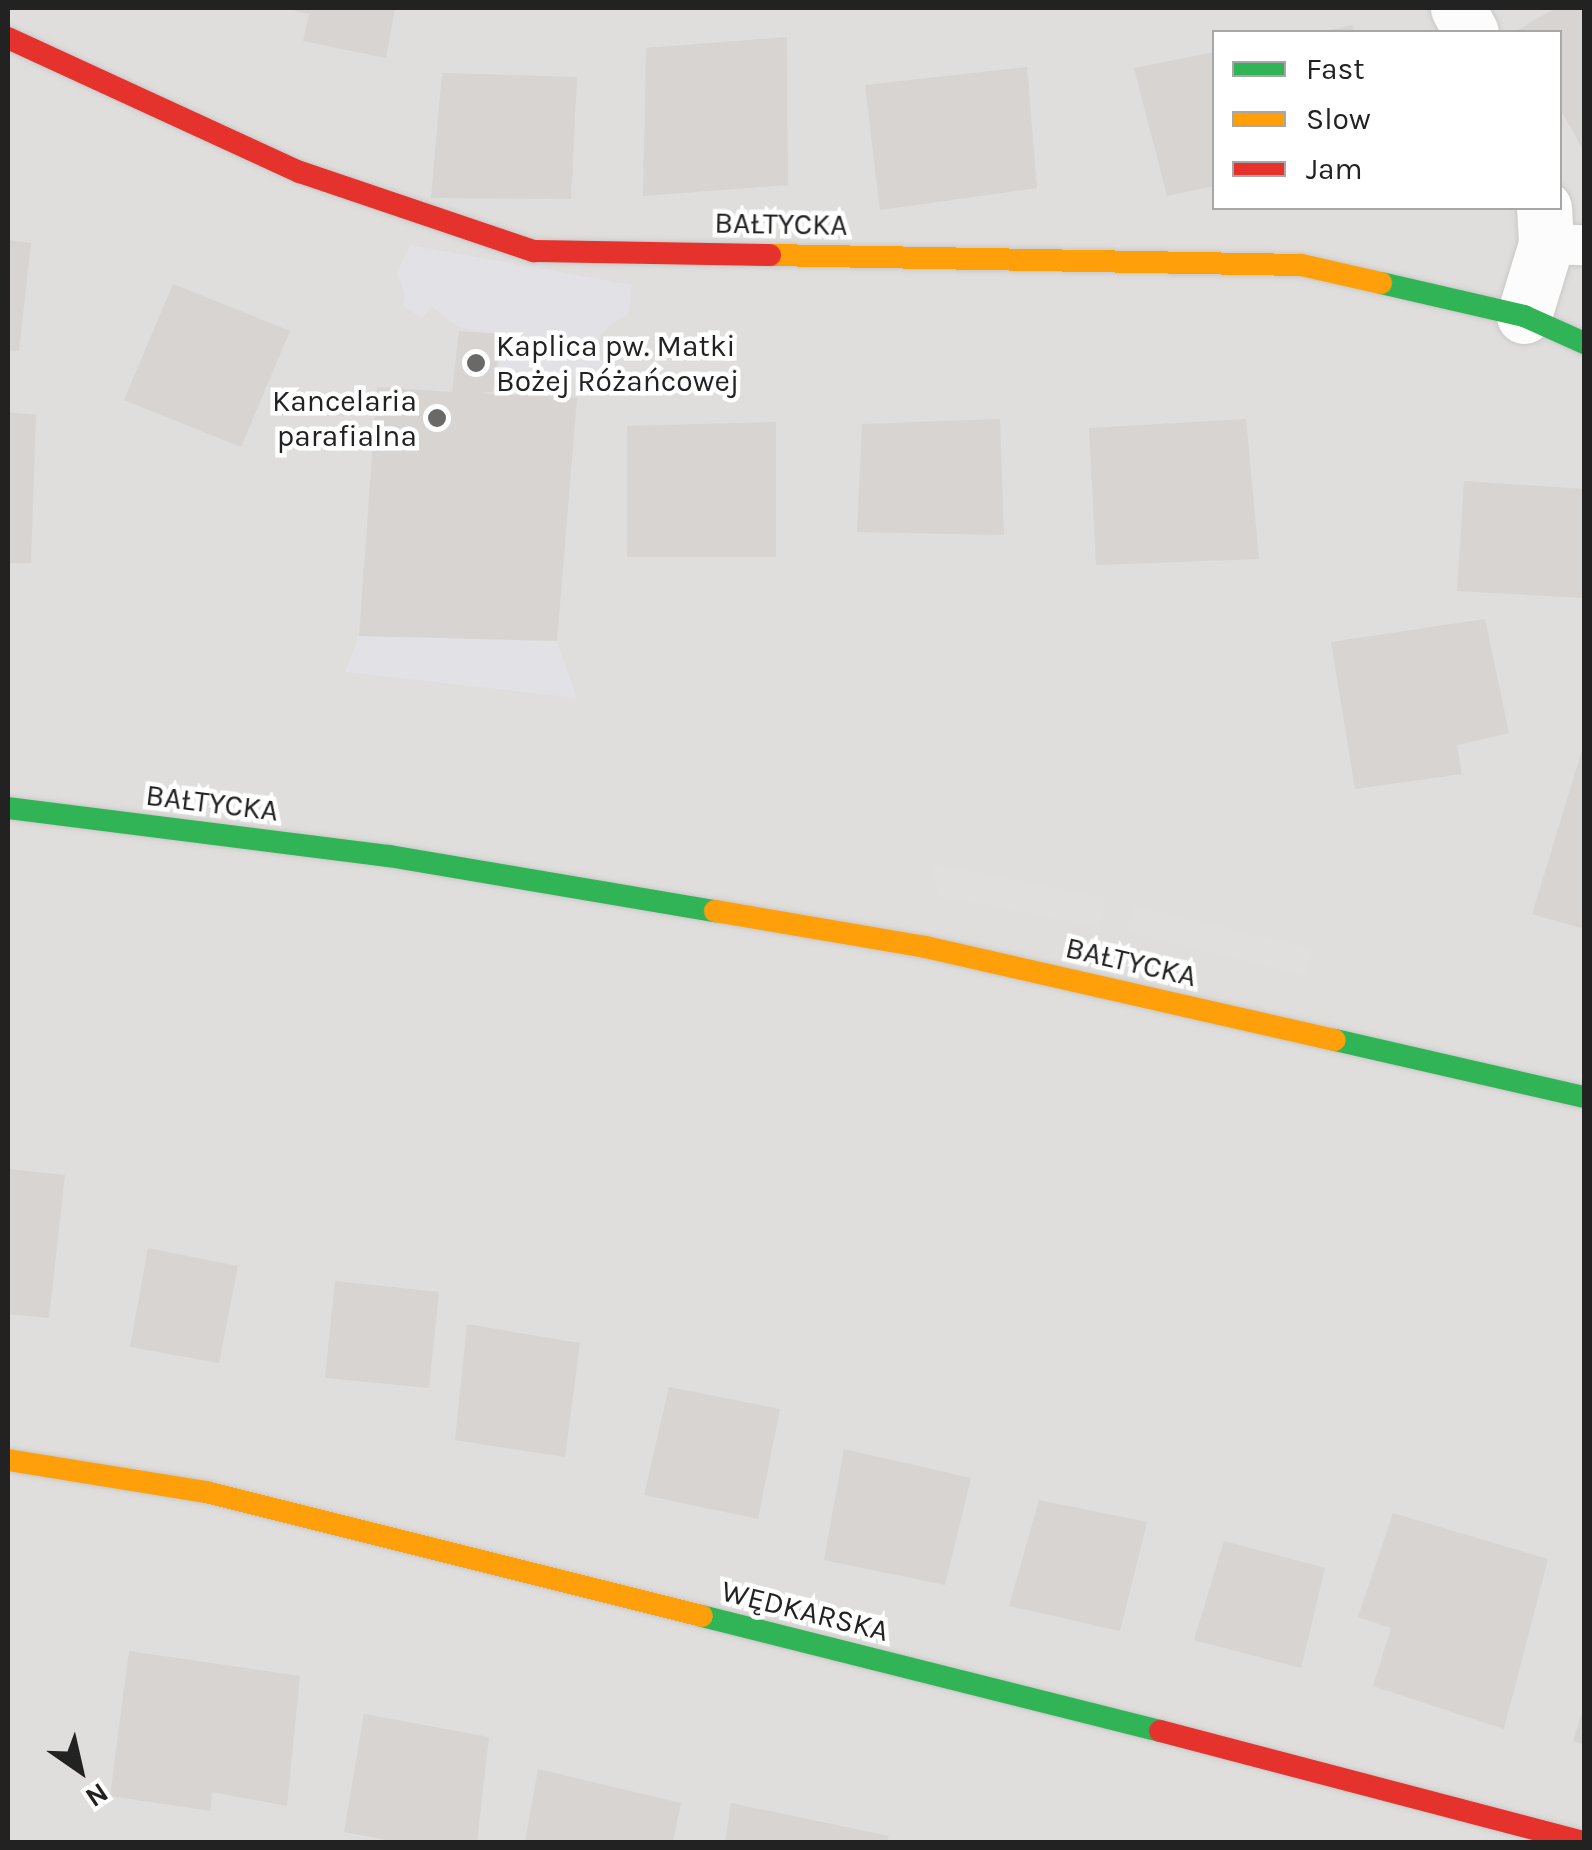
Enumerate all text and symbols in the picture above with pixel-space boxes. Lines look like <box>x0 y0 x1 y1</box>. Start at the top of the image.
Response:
legend <box>1212 30 1562 210</box>
text: Fast <box>1306 51 1365 87</box>
text: Slow <box>1306 101 1371 137</box>
text: Jam <box>1306 151 1363 187</box>
street label: BAŁTYCKA <box>714 205 848 243</box>
place label: Kaplica pw. Matki Bożej Różańcowej <box>496 328 739 398</box>
marker: Kaplica pw. Matki Bożej Różańcowej <box>465 352 487 374</box>
place label: Kancelaria parafialna <box>272 383 417 454</box>
marker: Kancelaria parafialna <box>426 407 448 429</box>
street label: BAŁTYCKA <box>144 777 280 829</box>
street label: BAŁTYCKA <box>1062 929 1200 995</box>
street label: WĘDKARSKA <box>718 1573 892 1649</box>
north arrow <box>30 1720 130 1820</box>
text: N <box>80 1776 115 1815</box>

